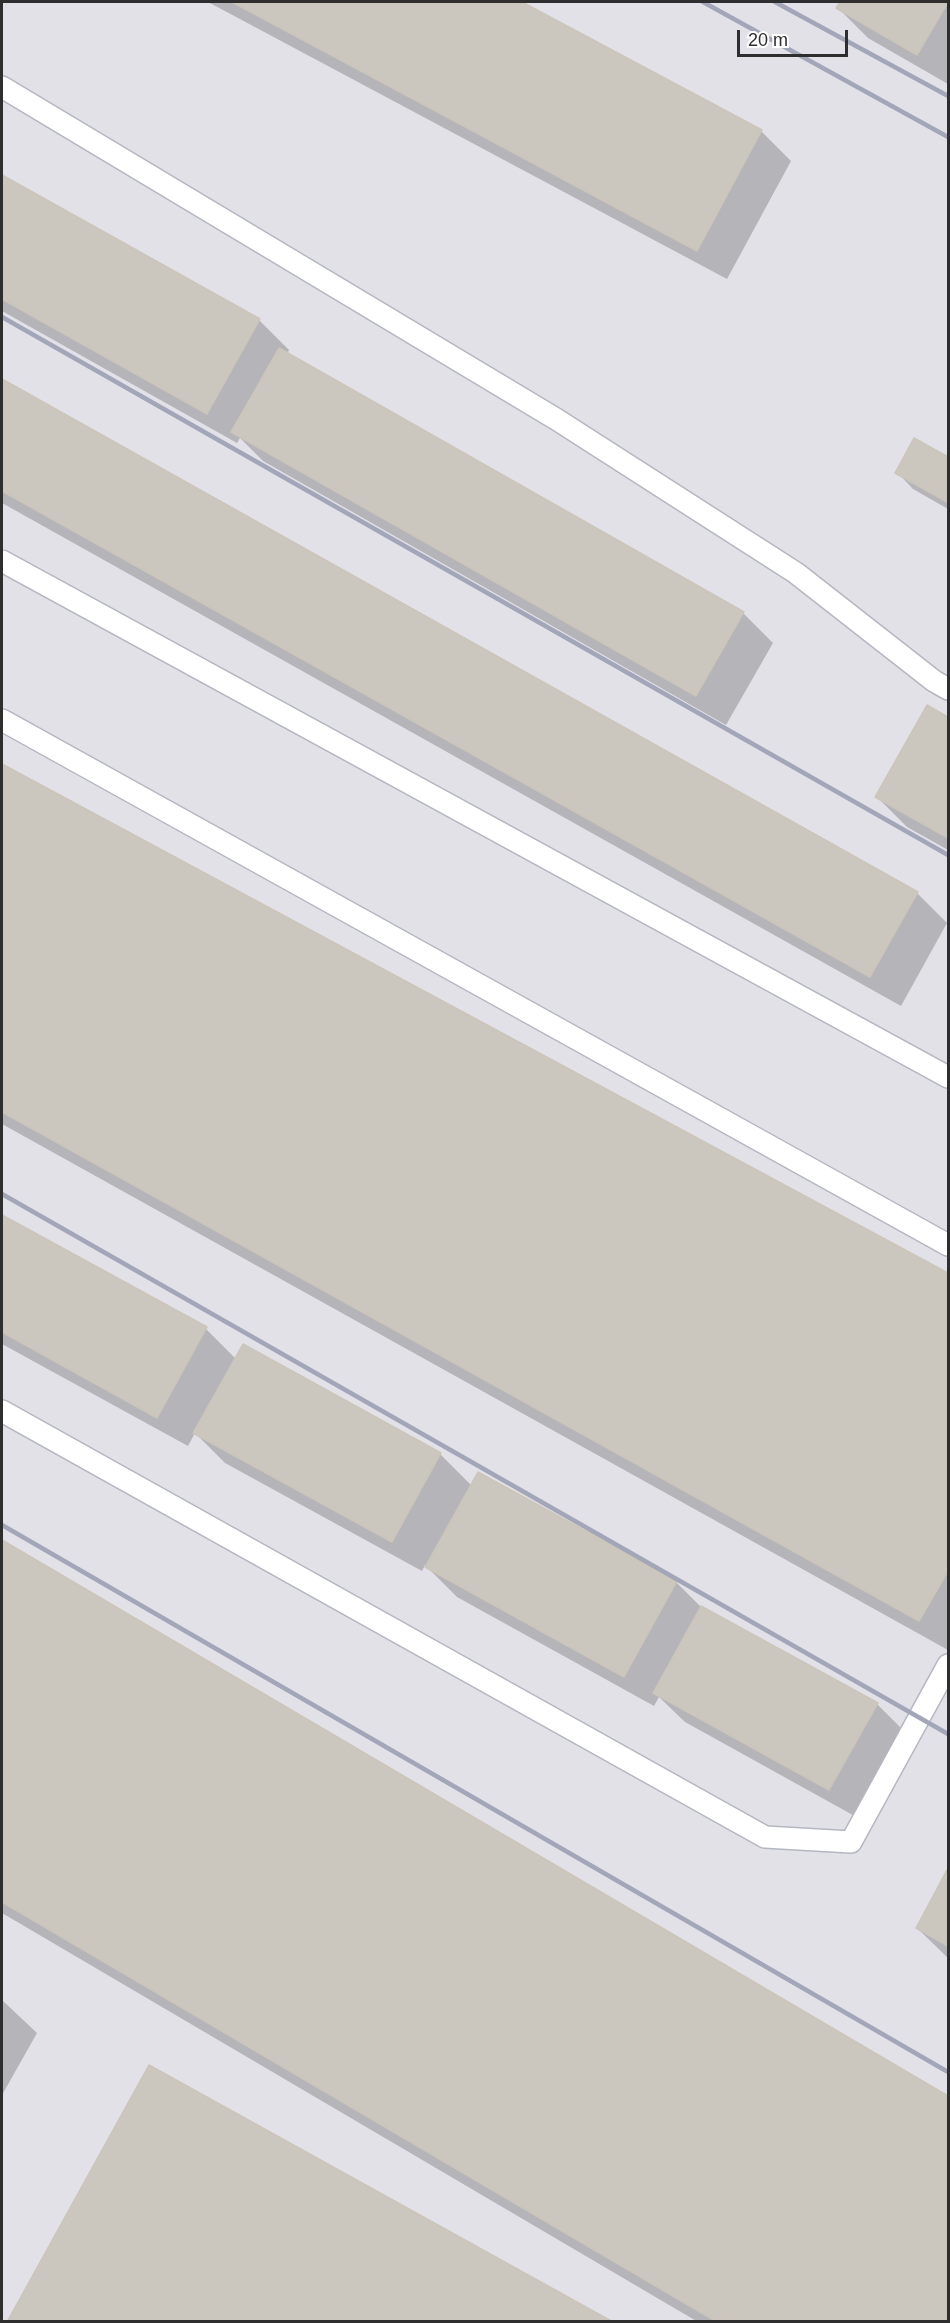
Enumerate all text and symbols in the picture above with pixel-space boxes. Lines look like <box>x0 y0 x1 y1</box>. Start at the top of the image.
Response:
scale bar <box>740 18 851 56</box>
text: 20 m <box>748 30 788 50</box>

